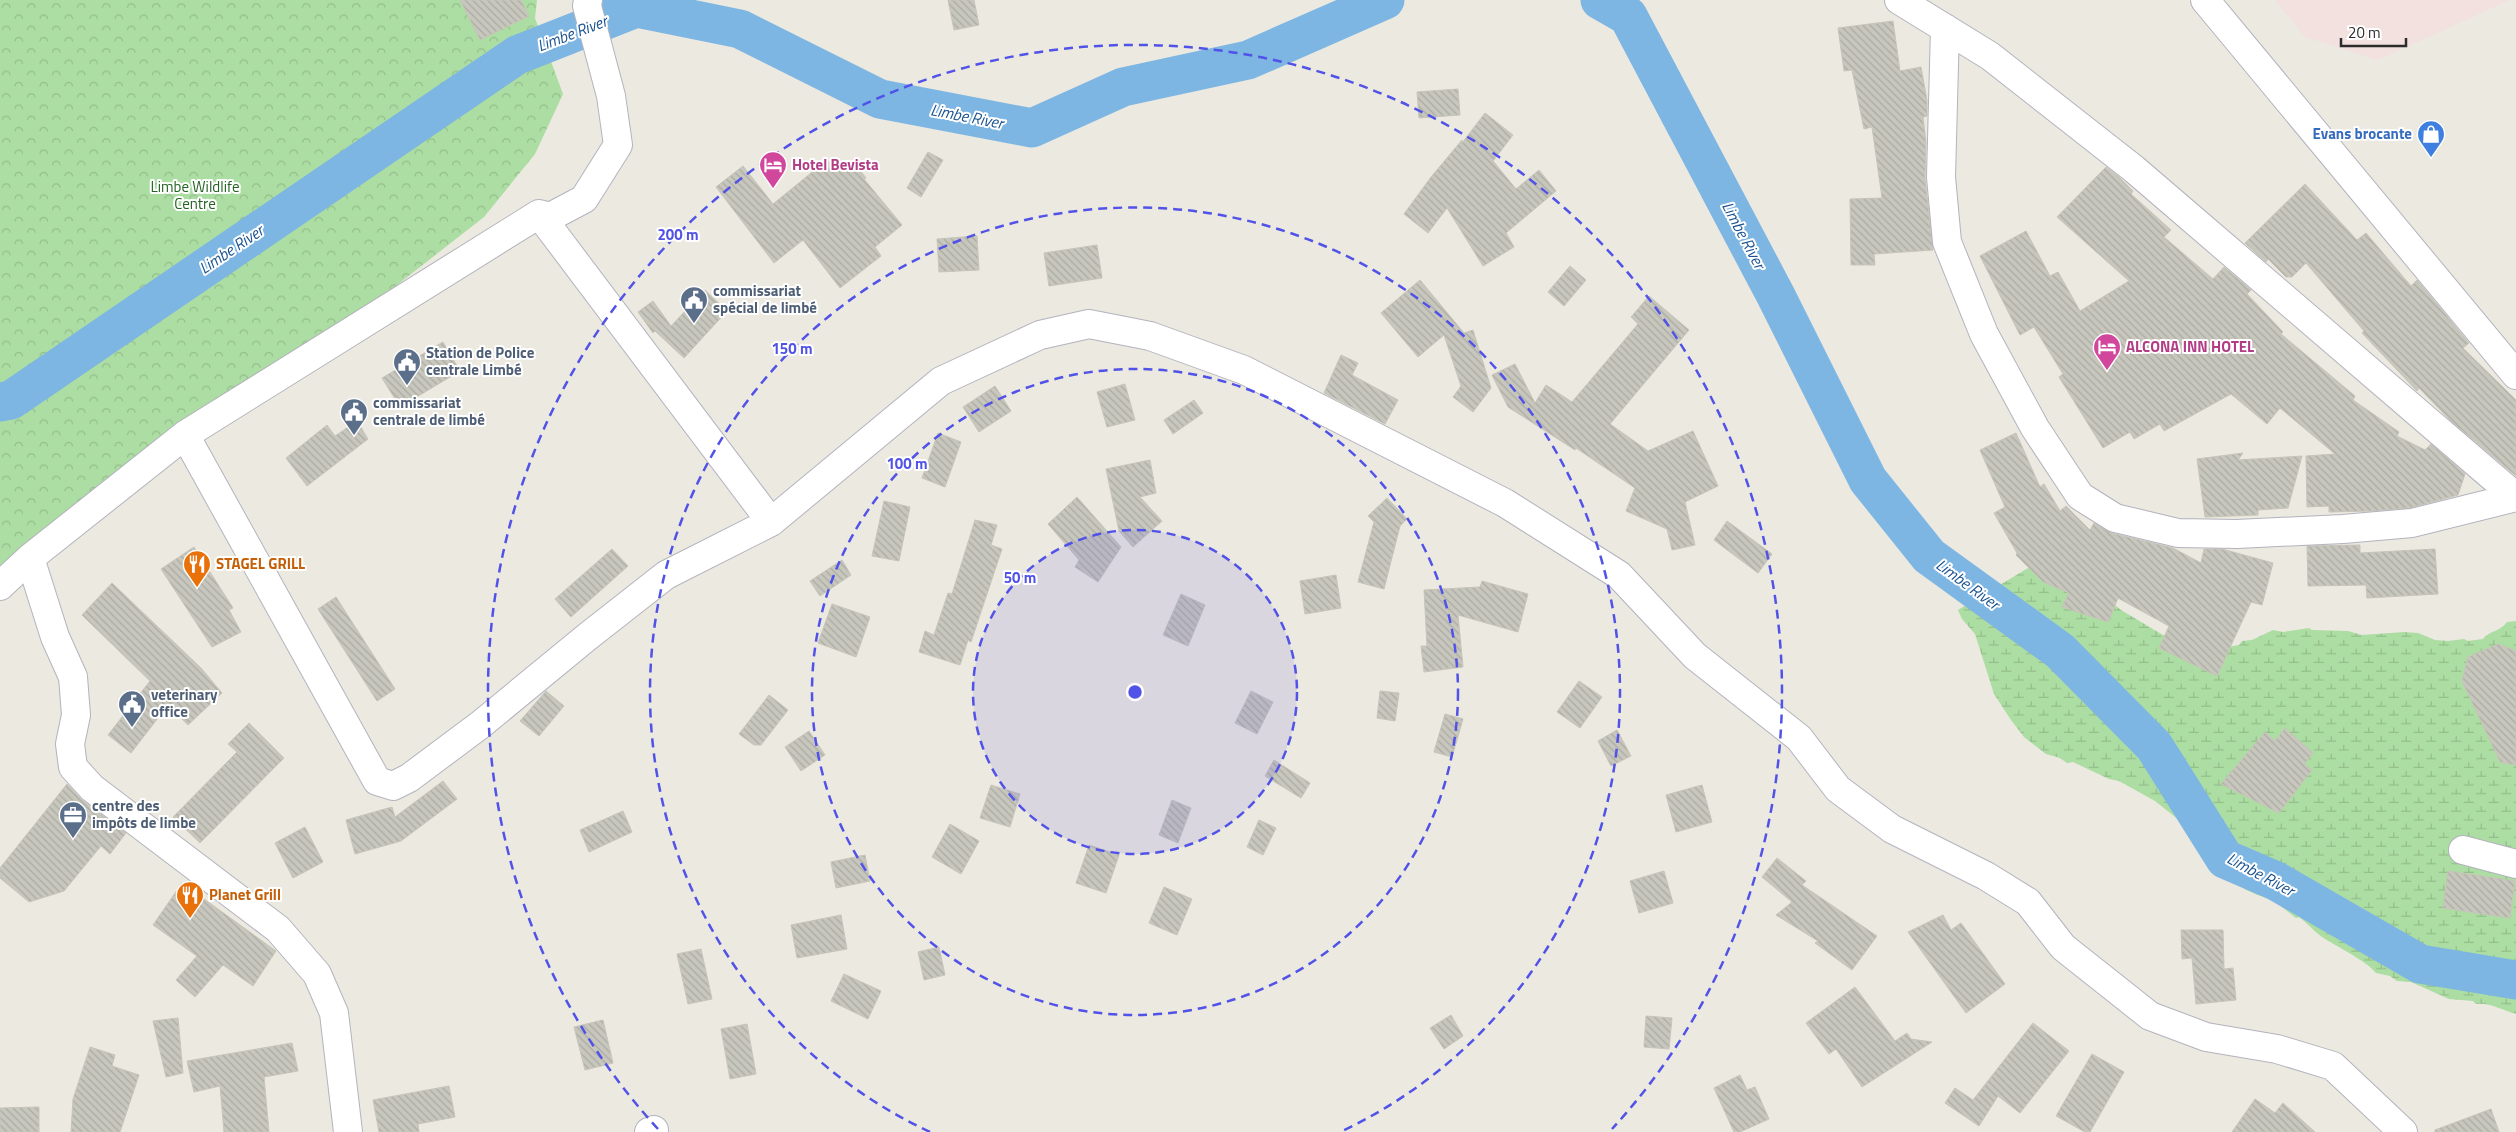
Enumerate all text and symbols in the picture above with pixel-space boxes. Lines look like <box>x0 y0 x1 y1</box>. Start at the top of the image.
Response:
water label: Limbe River <box>533 8 612 57</box>
scale bar <box>2341 15 2406 47</box>
text: 20 m <box>2348 21 2381 44</box>
water label: Limbe River <box>929 97 1007 135</box>
shop icon: Evans brocante <box>2416 119 2446 158</box>
place label: Evans brocante <box>2312 122 2412 145</box>
hotel icon: Hotel Bevista <box>758 150 788 189</box>
place label: Hotel Bevista <box>792 153 879 176</box>
park label: Limbe Wildlife Centre <box>151 175 239 215</box>
water label: Limbe River <box>1716 197 1773 275</box>
water label: Limbe River <box>194 217 270 279</box>
text: 200 m <box>657 223 699 246</box>
place label: commissariat spécial de limbé <box>713 279 817 319</box>
public building icon: commissariat spécial de limbé <box>679 285 709 324</box>
hotel icon: ALCONA INN HOTEL <box>2092 332 2122 371</box>
place label: ALCONA INN HOTEL <box>2126 335 2254 358</box>
text: 150 m <box>771 337 813 360</box>
place label: Station de Police centrale Limbé <box>426 341 535 381</box>
public building icon: Station de Police centrale Limbé <box>392 347 422 386</box>
place label: commissariat centrale de limbé <box>373 391 485 431</box>
public building icon: commissariat centrale de limbé <box>339 397 369 436</box>
text: 100 m <box>886 452 928 475</box>
restaurant icon: STAGEL GRILL <box>182 549 212 588</box>
place label: STAGEL GRILL <box>216 552 305 575</box>
water label: Limbe River <box>1931 553 2006 616</box>
text: 50 m <box>1004 566 1036 589</box>
place label: veterinary office <box>151 683 218 723</box>
centre of rings <box>1126 683 1144 701</box>
public building icon: veterinary office <box>117 689 147 728</box>
place label: centre des impôts de limbe <box>92 794 196 834</box>
office icon: centre des impôts de limbe <box>58 800 88 839</box>
water label: Limbe River <box>2223 846 2301 903</box>
restaurant icon: Planet Grill <box>175 880 205 919</box>
place label: Planet Grill <box>209 883 281 906</box>

